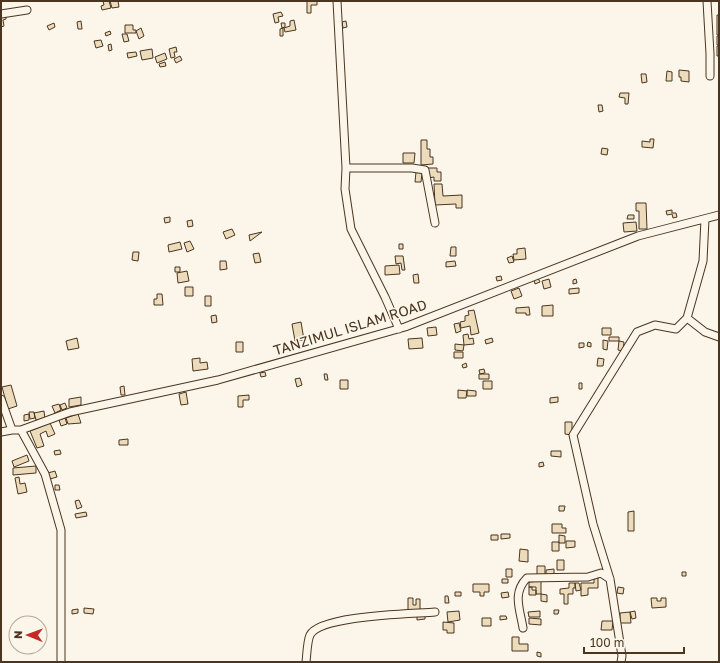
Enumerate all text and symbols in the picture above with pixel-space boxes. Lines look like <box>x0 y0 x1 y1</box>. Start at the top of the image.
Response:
street label: TANZIMUL ISLAM ROAD <box>271 296 429 358</box>
north arrow <box>8 615 48 655</box>
scale bar <box>584 629 684 655</box>
text: N <box>11 631 24 639</box>
text: 100 m <box>590 635 624 650</box>

